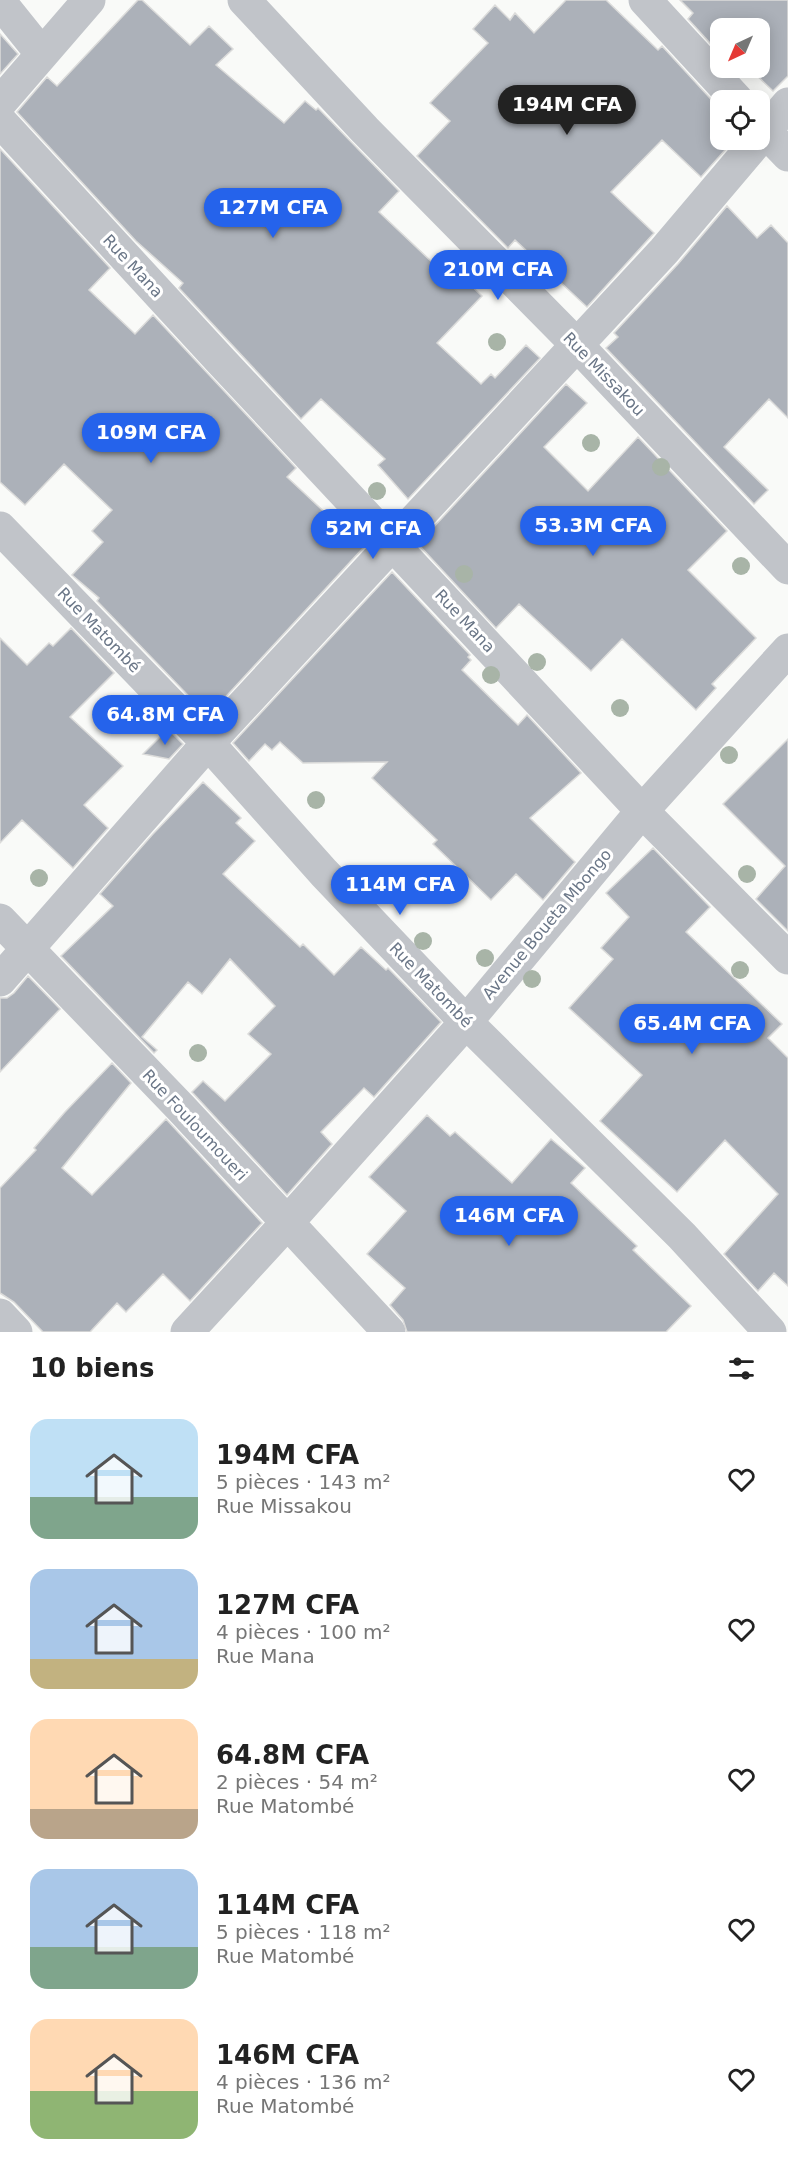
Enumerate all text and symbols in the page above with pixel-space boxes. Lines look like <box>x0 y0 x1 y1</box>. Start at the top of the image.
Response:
north arrow <box>710 18 770 78</box>
map controls <box>710 18 770 150</box>
pin: 194M CFA <box>505 85 629 136</box>
button: locate <box>710 90 770 150</box>
text: 194M CFA <box>512 92 622 116</box>
pin: 127M CFA <box>211 188 335 239</box>
text: 127M CFA <box>218 195 328 219</box>
street label: Rue Mana <box>99 231 167 301</box>
pin: 210M CFA <box>436 250 560 301</box>
text: 210M CFA <box>443 257 553 281</box>
street label: Rue Missakou <box>559 328 649 420</box>
pin: 109M CFA <box>89 413 213 464</box>
text: 109M CFA <box>96 420 206 444</box>
pin: 53.3M CFA <box>524 506 662 557</box>
pin: 52M CFA <box>318 509 428 560</box>
text: 53.3M CFA <box>534 513 652 537</box>
text: 52M CFA <box>325 516 421 540</box>
street label: Rue Matombé <box>54 584 144 676</box>
street label: Rue Mana <box>431 586 499 656</box>
pin: 64.8M CFA <box>96 695 234 746</box>
text: 64.8M CFA <box>106 702 224 726</box>
street label: Avenue Boueta Mbongo <box>479 845 615 1003</box>
pin: 114M CFA <box>338 865 462 916</box>
text: 114M CFA <box>345 872 455 896</box>
street label: Rue Matombé <box>386 939 476 1031</box>
pin: 65.4M CFA <box>623 1004 761 1055</box>
text: 65.4M CFA <box>633 1011 751 1035</box>
street label: Rue Fouloumoueri <box>139 1066 251 1184</box>
pin: 146M CFA <box>447 1196 571 1247</box>
text: 146M CFA <box>454 1203 564 1227</box>
icon: filters <box>725 1352 758 1385</box>
text: 10 biens <box>30 1353 154 1383</box>
text: 194M CFA <box>216 1440 359 1470</box>
icon: home <box>78 1443 150 1515</box>
icon: heart <box>725 1463 758 1496</box>
text: 5 pièces · 143 m² <box>216 1470 390 1494</box>
text: Rue Missakou <box>216 1494 352 1518</box>
text: 127M CFA <box>216 1590 359 1620</box>
icon: home <box>78 1593 150 1665</box>
icon: heart <box>725 1613 758 1646</box>
text: 4 pièces · 100 m² <box>216 1620 390 1644</box>
text: Rue Mana <box>216 1644 315 1668</box>
text: 64.8M CFA <box>216 1740 369 1770</box>
icon: home <box>78 1743 150 1815</box>
icon: heart <box>725 1763 758 1796</box>
text: 2 pièces · 54 m² <box>216 1770 378 1794</box>
text: Rue Matombé <box>216 1794 354 1818</box>
text: 114M CFA <box>216 1890 359 1920</box>
icon: home <box>78 1893 150 1965</box>
icon: heart <box>725 1913 758 1946</box>
text: 5 pièces · 118 m² <box>216 1920 390 1944</box>
text: Rue Matombé <box>216 1944 354 1968</box>
text: 146M CFA <box>216 2040 359 2070</box>
icon: home <box>78 2043 150 2115</box>
icon: heart <box>725 2063 758 2096</box>
text: 4 pièces · 136 m² <box>216 2070 390 2094</box>
text: Rue Matombé <box>216 2094 354 2118</box>

